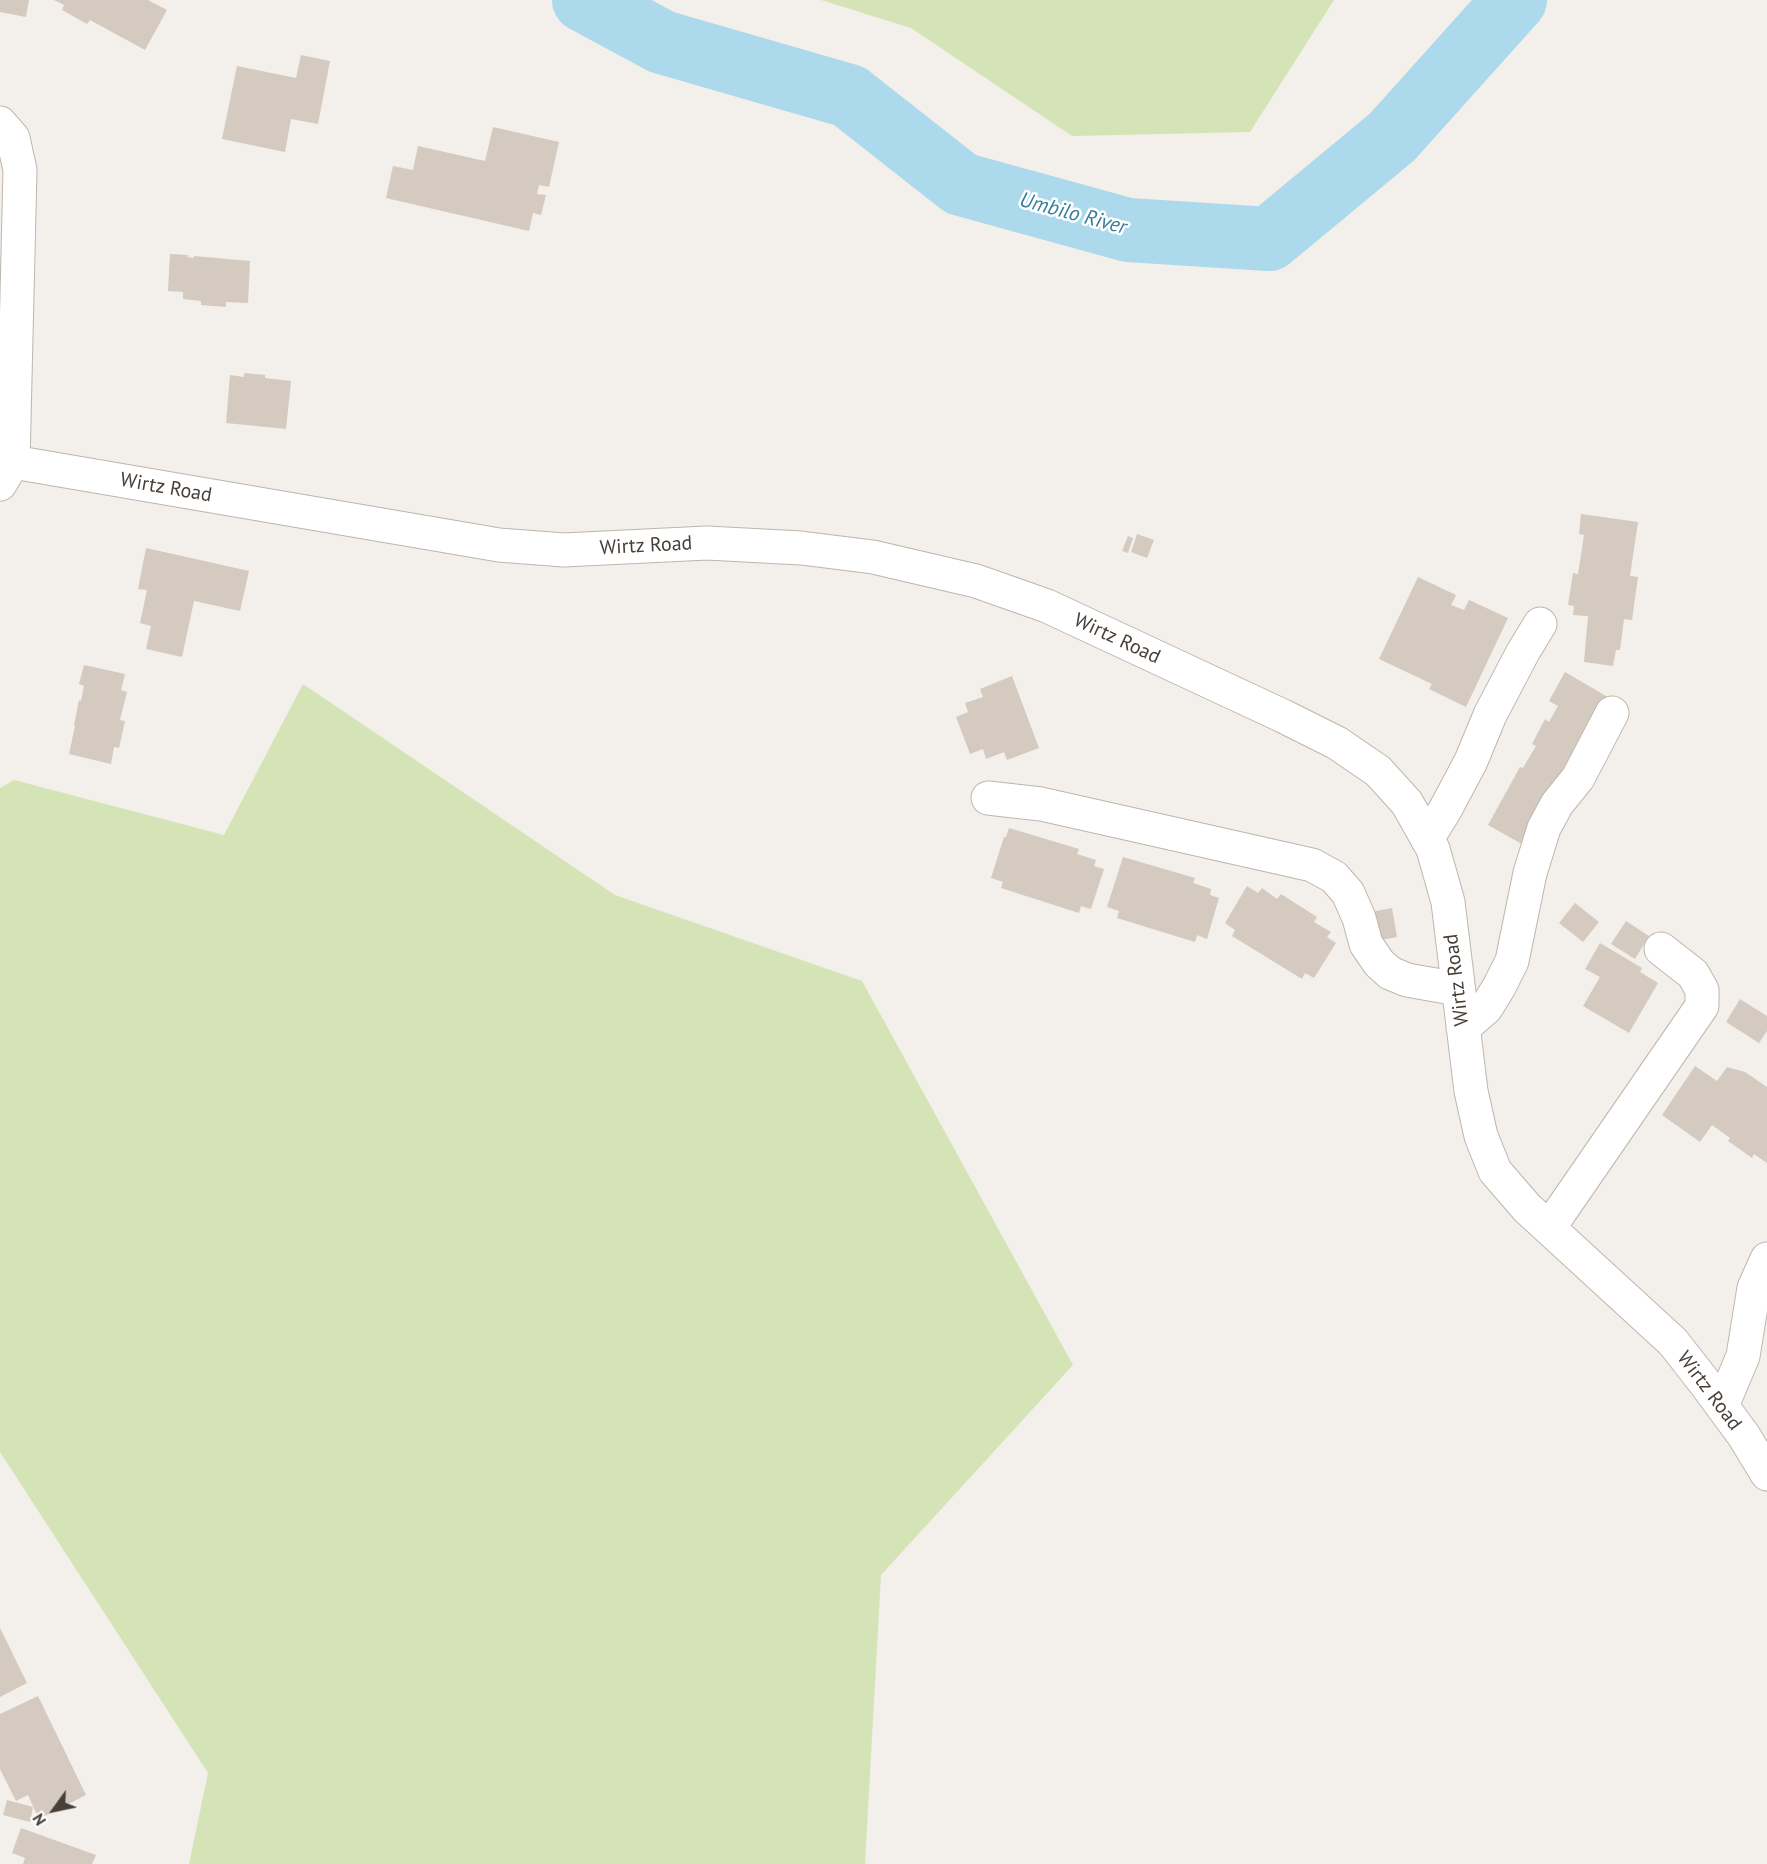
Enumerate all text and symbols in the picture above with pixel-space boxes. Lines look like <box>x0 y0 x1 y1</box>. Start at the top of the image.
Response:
water label: Umbilo River <box>1017 188 1129 240</box>
street label: Wirtz Road <box>118 468 214 508</box>
street label: Wirtz Road <box>599 532 693 560</box>
street label: Wirtz Road <box>1070 609 1164 669</box>
street label: Wirtz Road <box>1439 933 1475 1027</box>
street label: Wirtz Road <box>1672 1347 1746 1435</box>
north arrow <box>24 1780 84 1840</box>
text: N <box>28 1810 50 1830</box>

